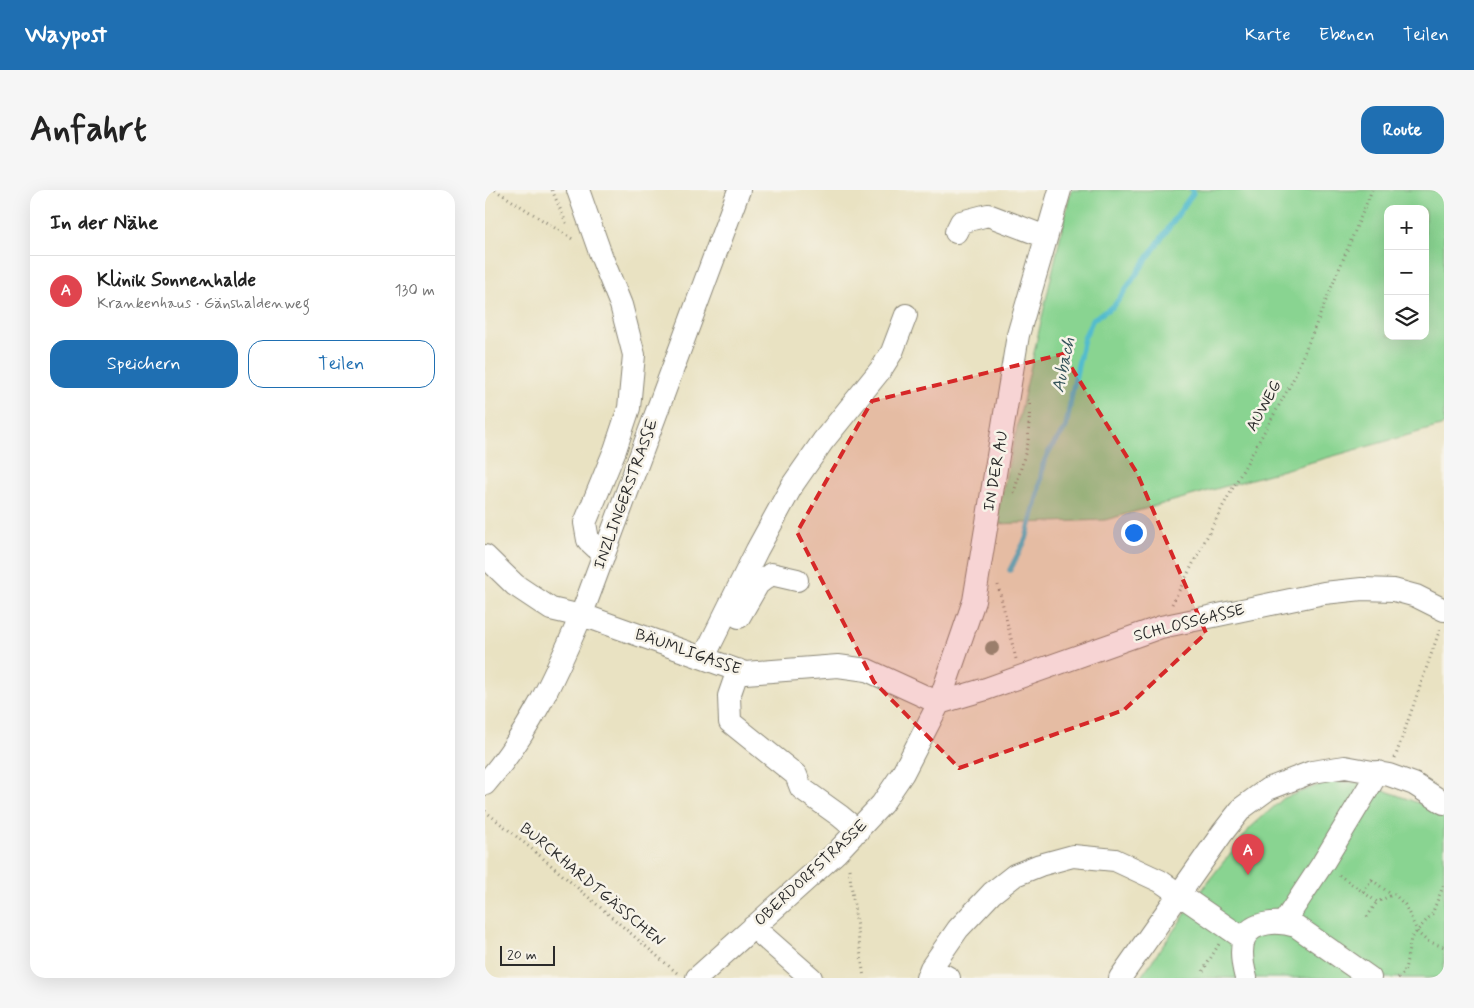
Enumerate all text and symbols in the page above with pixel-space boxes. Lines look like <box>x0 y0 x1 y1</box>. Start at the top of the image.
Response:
text: Waypost <box>25 20 107 51</box>
text: Karte <box>1245 23 1291 47</box>
text: Ebenen <box>1319 23 1375 47</box>
text: Teilen <box>1403 23 1449 47</box>
button: Route <box>1361 106 1444 154</box>
text: Anfahrt <box>30 107 147 153</box>
map controls <box>1384 205 1429 340</box>
button: + <box>1384 205 1429 250</box>
text: In der Nähe <box>50 209 158 237</box>
button: − <box>1384 250 1429 295</box>
text: Klinik Sonnenhalde <box>97 268 256 293</box>
text: A <box>61 280 71 301</box>
text: 130 m <box>394 280 435 301</box>
text: Krankenhaus · Gänshaldenweg <box>97 293 310 314</box>
button: layers <box>1384 295 1429 340</box>
water label: Aubach <box>1046 335 1082 395</box>
button: Speichern <box>50 340 238 388</box>
button: Teilen <box>248 340 435 388</box>
street label: AUWEG <box>1241 376 1287 435</box>
street label: INZLINGERSTRASSE <box>589 416 663 572</box>
street label: IN DER AU <box>979 429 1013 513</box>
your location <box>1121 520 1147 546</box>
street label: SCHLOSSGASSE <box>1131 599 1247 647</box>
street label: BÄUMLIGASSE <box>632 624 744 680</box>
street label: OBERDORFSTRASSE <box>750 815 872 931</box>
street label: BURCKHARDTGÄSSCHEN <box>515 818 669 952</box>
pin: A <box>1232 834 1264 875</box>
scale bar <box>500 943 555 966</box>
text: 20 m <box>507 946 537 964</box>

